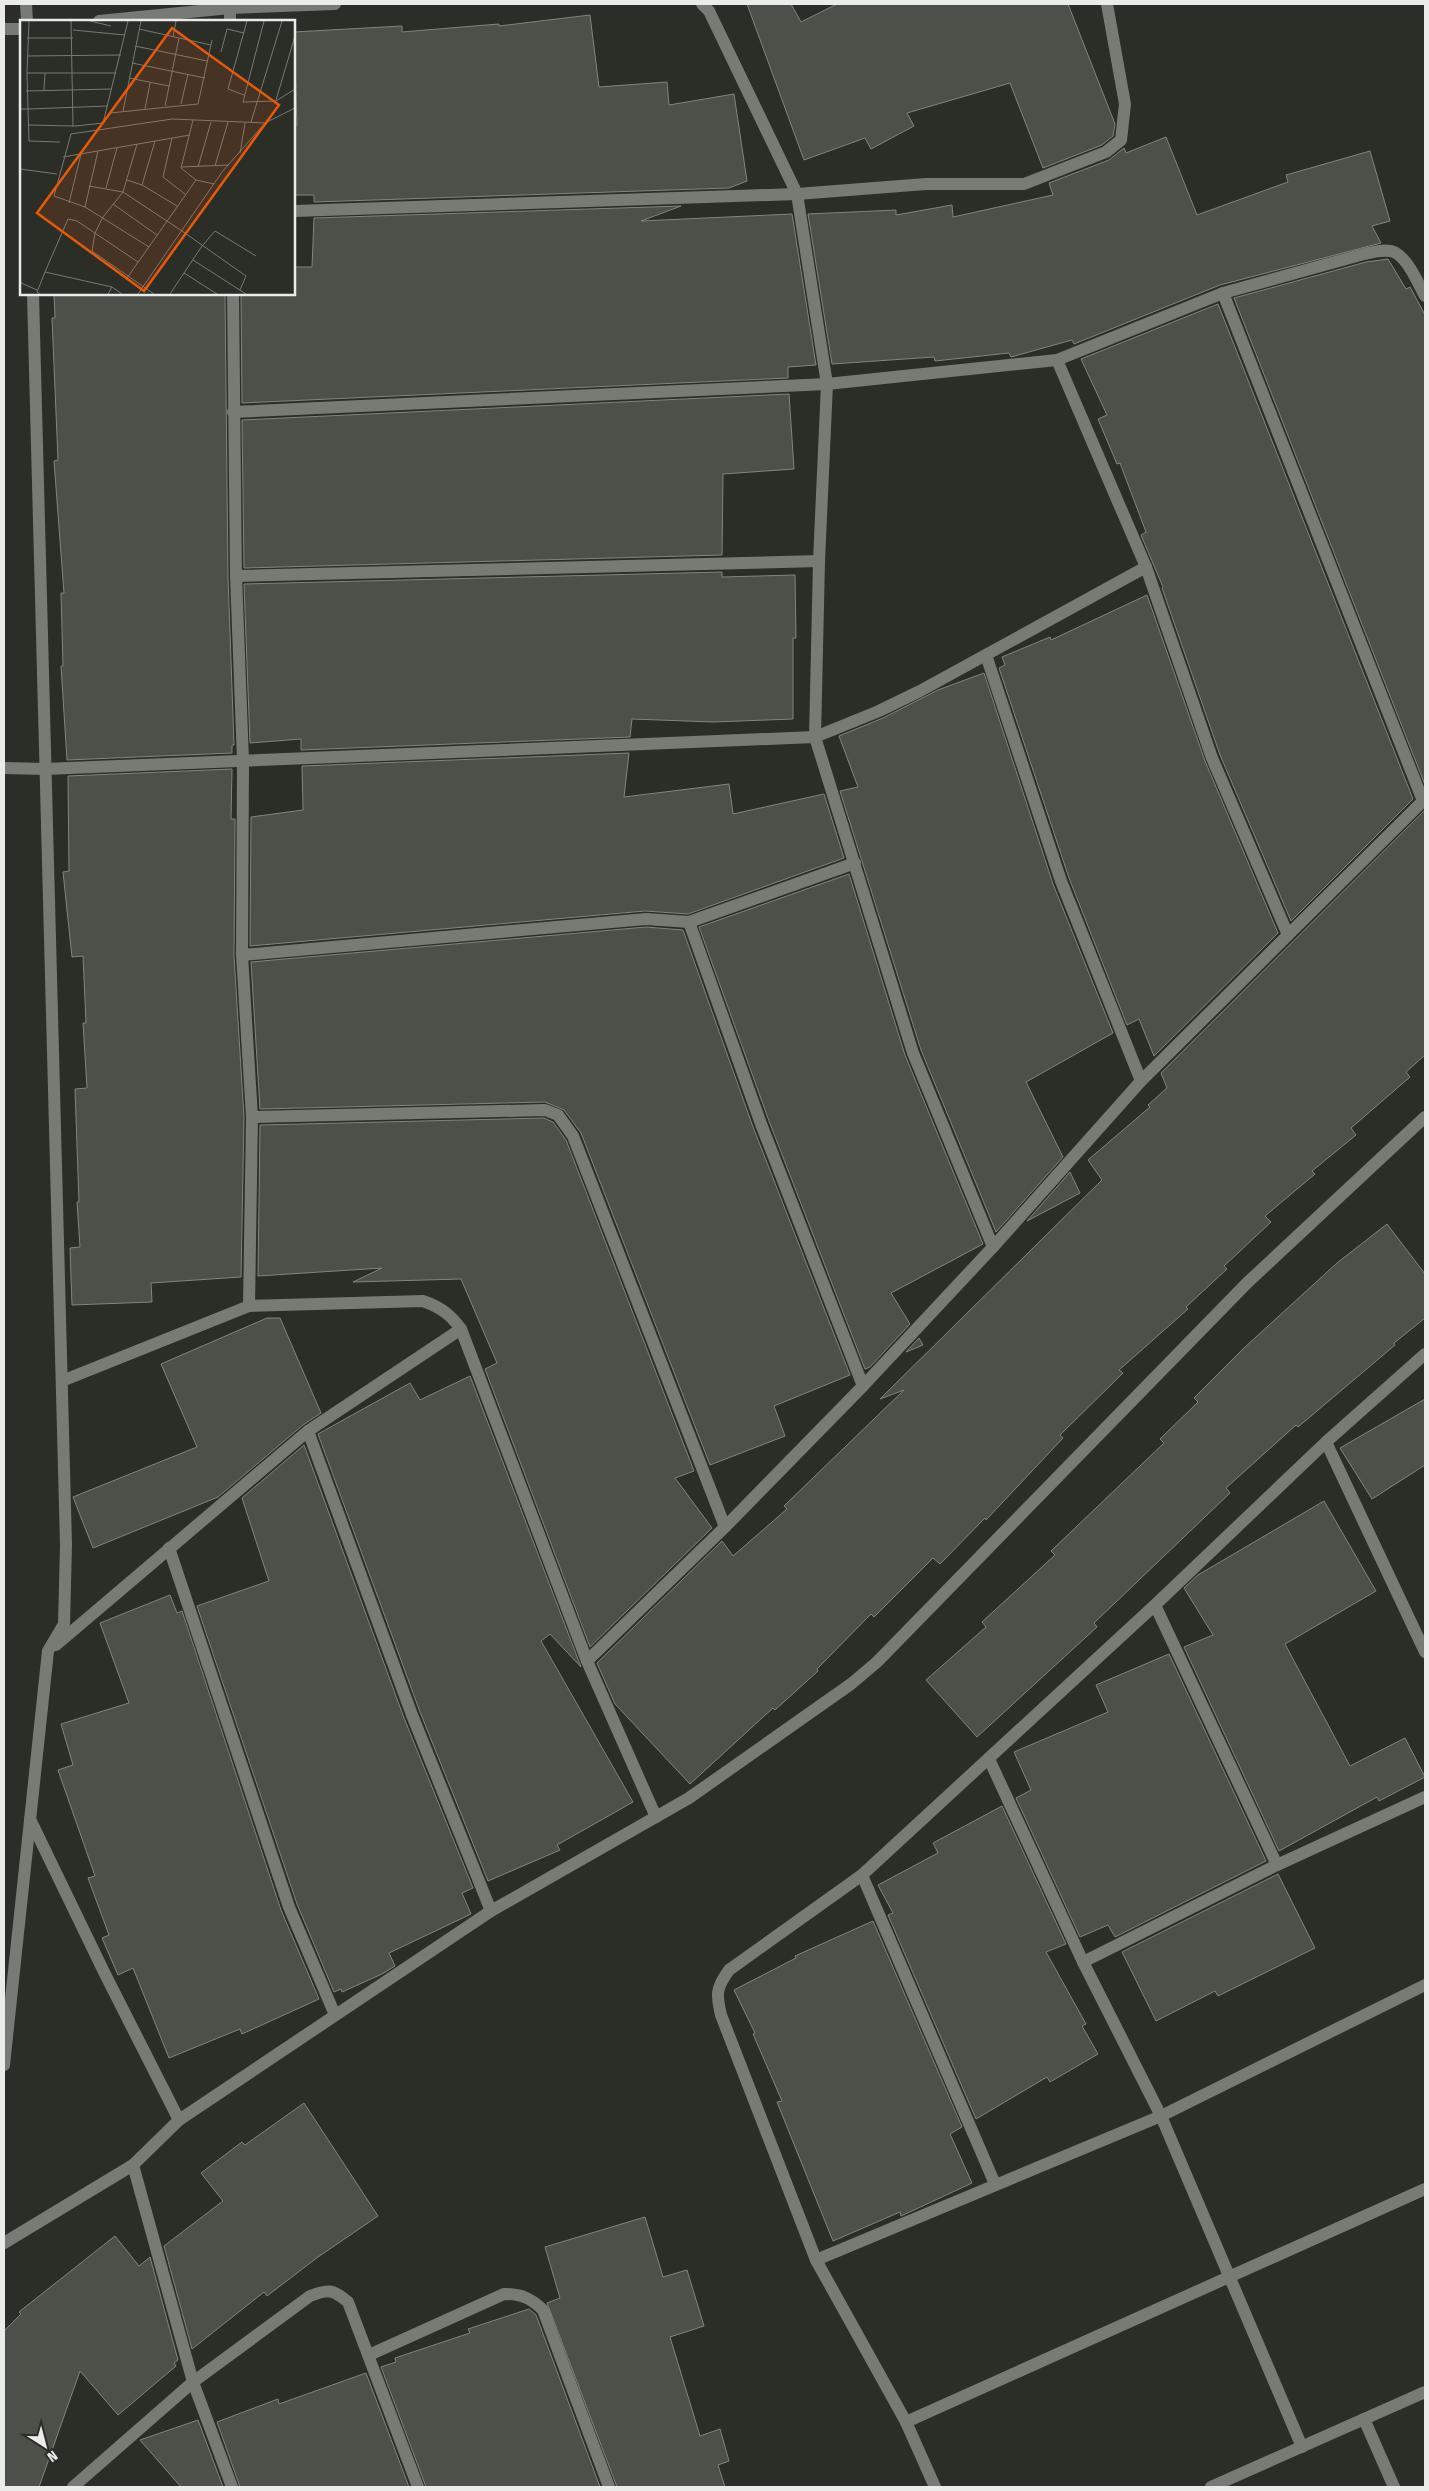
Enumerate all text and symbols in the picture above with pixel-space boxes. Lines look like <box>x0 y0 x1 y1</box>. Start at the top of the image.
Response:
inset map <box>20 20 295 295</box>
north arrow <box>20 2421 70 2471</box>
text: N <box>44 2447 61 2465</box>

